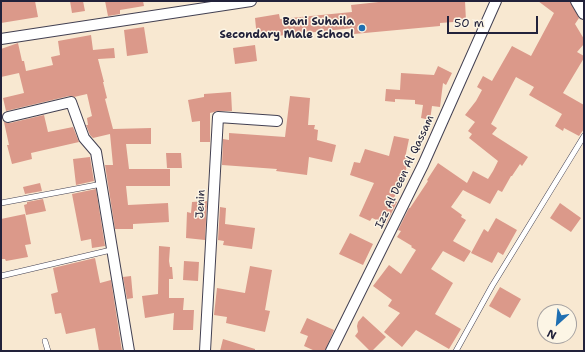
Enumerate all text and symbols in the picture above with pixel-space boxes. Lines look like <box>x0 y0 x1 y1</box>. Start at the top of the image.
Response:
scale bar <box>449 8 540 34</box>
place label: Bani Suhaila Secondary Male School <box>219 15 354 41</box>
text: 50 m <box>454 15 484 31</box>
marker: Bani Suhaila Secondary Male School <box>357 23 367 33</box>
street label: Izz Al Deen Al Qassam <box>373 113 437 231</box>
street label: Jenin <box>194 189 208 219</box>
north arrow <box>537 304 577 344</box>
text: N <box>544 326 559 343</box>

